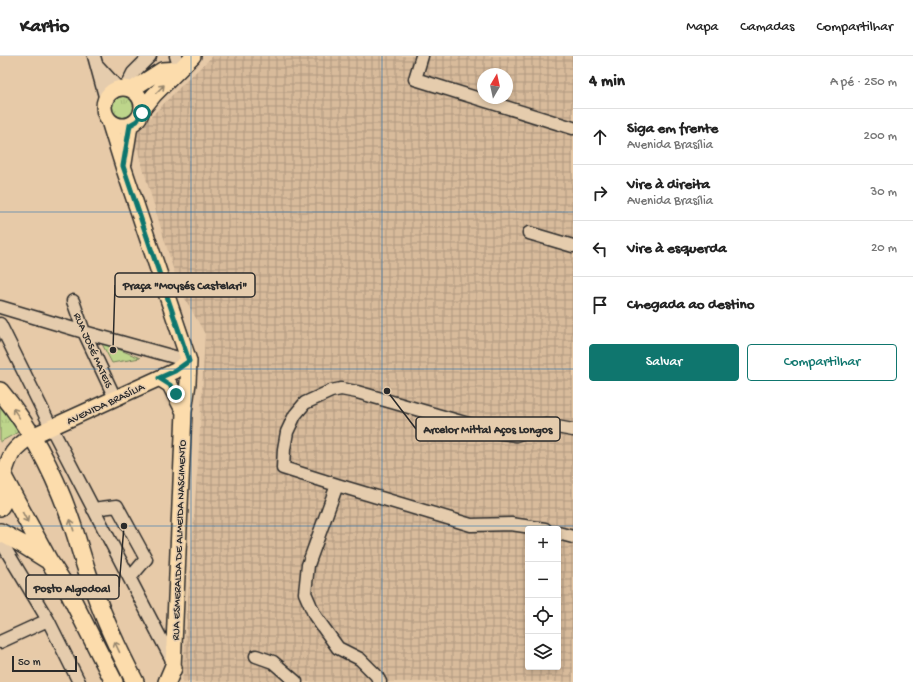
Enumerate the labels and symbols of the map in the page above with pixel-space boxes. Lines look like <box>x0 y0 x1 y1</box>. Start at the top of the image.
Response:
north arrow <box>477 68 513 104</box>
one-way arrow <box>155 84 165 94</box>
route start <box>133 104 151 122</box>
callout: Praça "Moysés Castelari" <box>115 273 255 297</box>
text: Praça "Moysés Castelari" <box>122 280 247 294</box>
street label: RUA JOSÉ MATEIS <box>70 311 115 391</box>
street label: AVENIDA BRASÍLIA <box>65 380 147 428</box>
route end <box>167 385 185 403</box>
one-way arrow <box>12 408 20 419</box>
callout: Arcelor Mittal Aços Longos <box>416 417 560 441</box>
text: Arcelor Mittal Aços Longos <box>423 424 553 438</box>
street label: RUA ESMERALDA DE ALMEIDA NASCIMENTO <box>171 439 190 641</box>
one-way arrow <box>22 511 29 523</box>
one-way arrow <box>68 519 75 532</box>
callout: Posto Algodoal <box>26 575 119 599</box>
text: Posto Algodoal <box>33 583 111 597</box>
one-way arrow <box>113 642 120 654</box>
scale bar <box>12 654 77 673</box>

